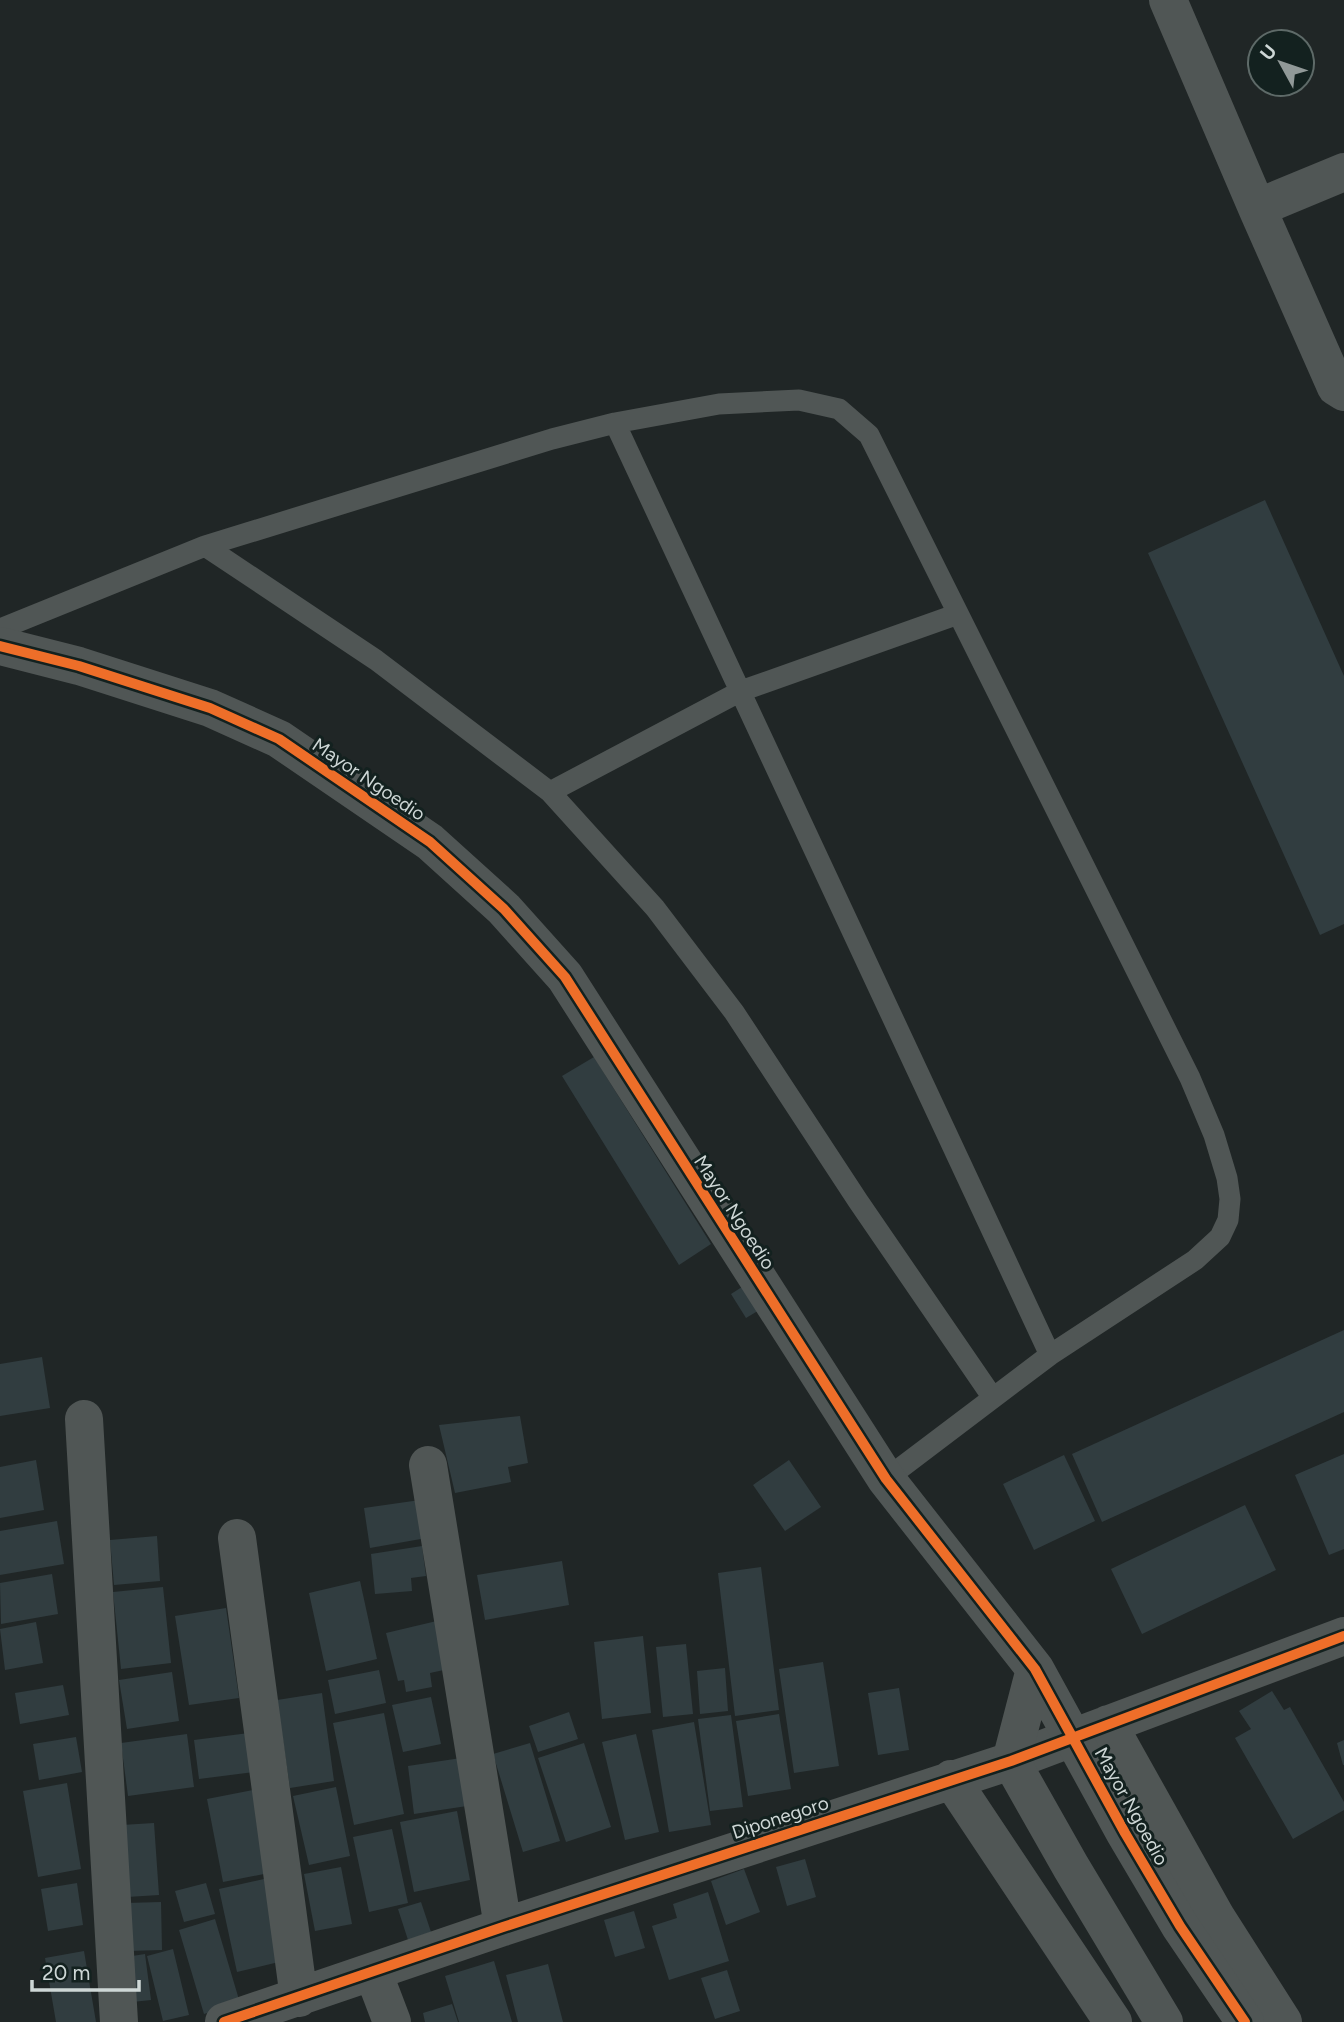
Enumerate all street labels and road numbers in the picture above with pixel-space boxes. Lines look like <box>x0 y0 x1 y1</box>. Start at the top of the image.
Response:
street label: Mayor Ngoedio <box>308 733 430 826</box>
street label: Mayor Ngoedio <box>689 1151 780 1274</box>
street label: Mayor Ngoedio <box>1090 1743 1173 1869</box>
street label: Diponegoro <box>729 1791 831 1844</box>

